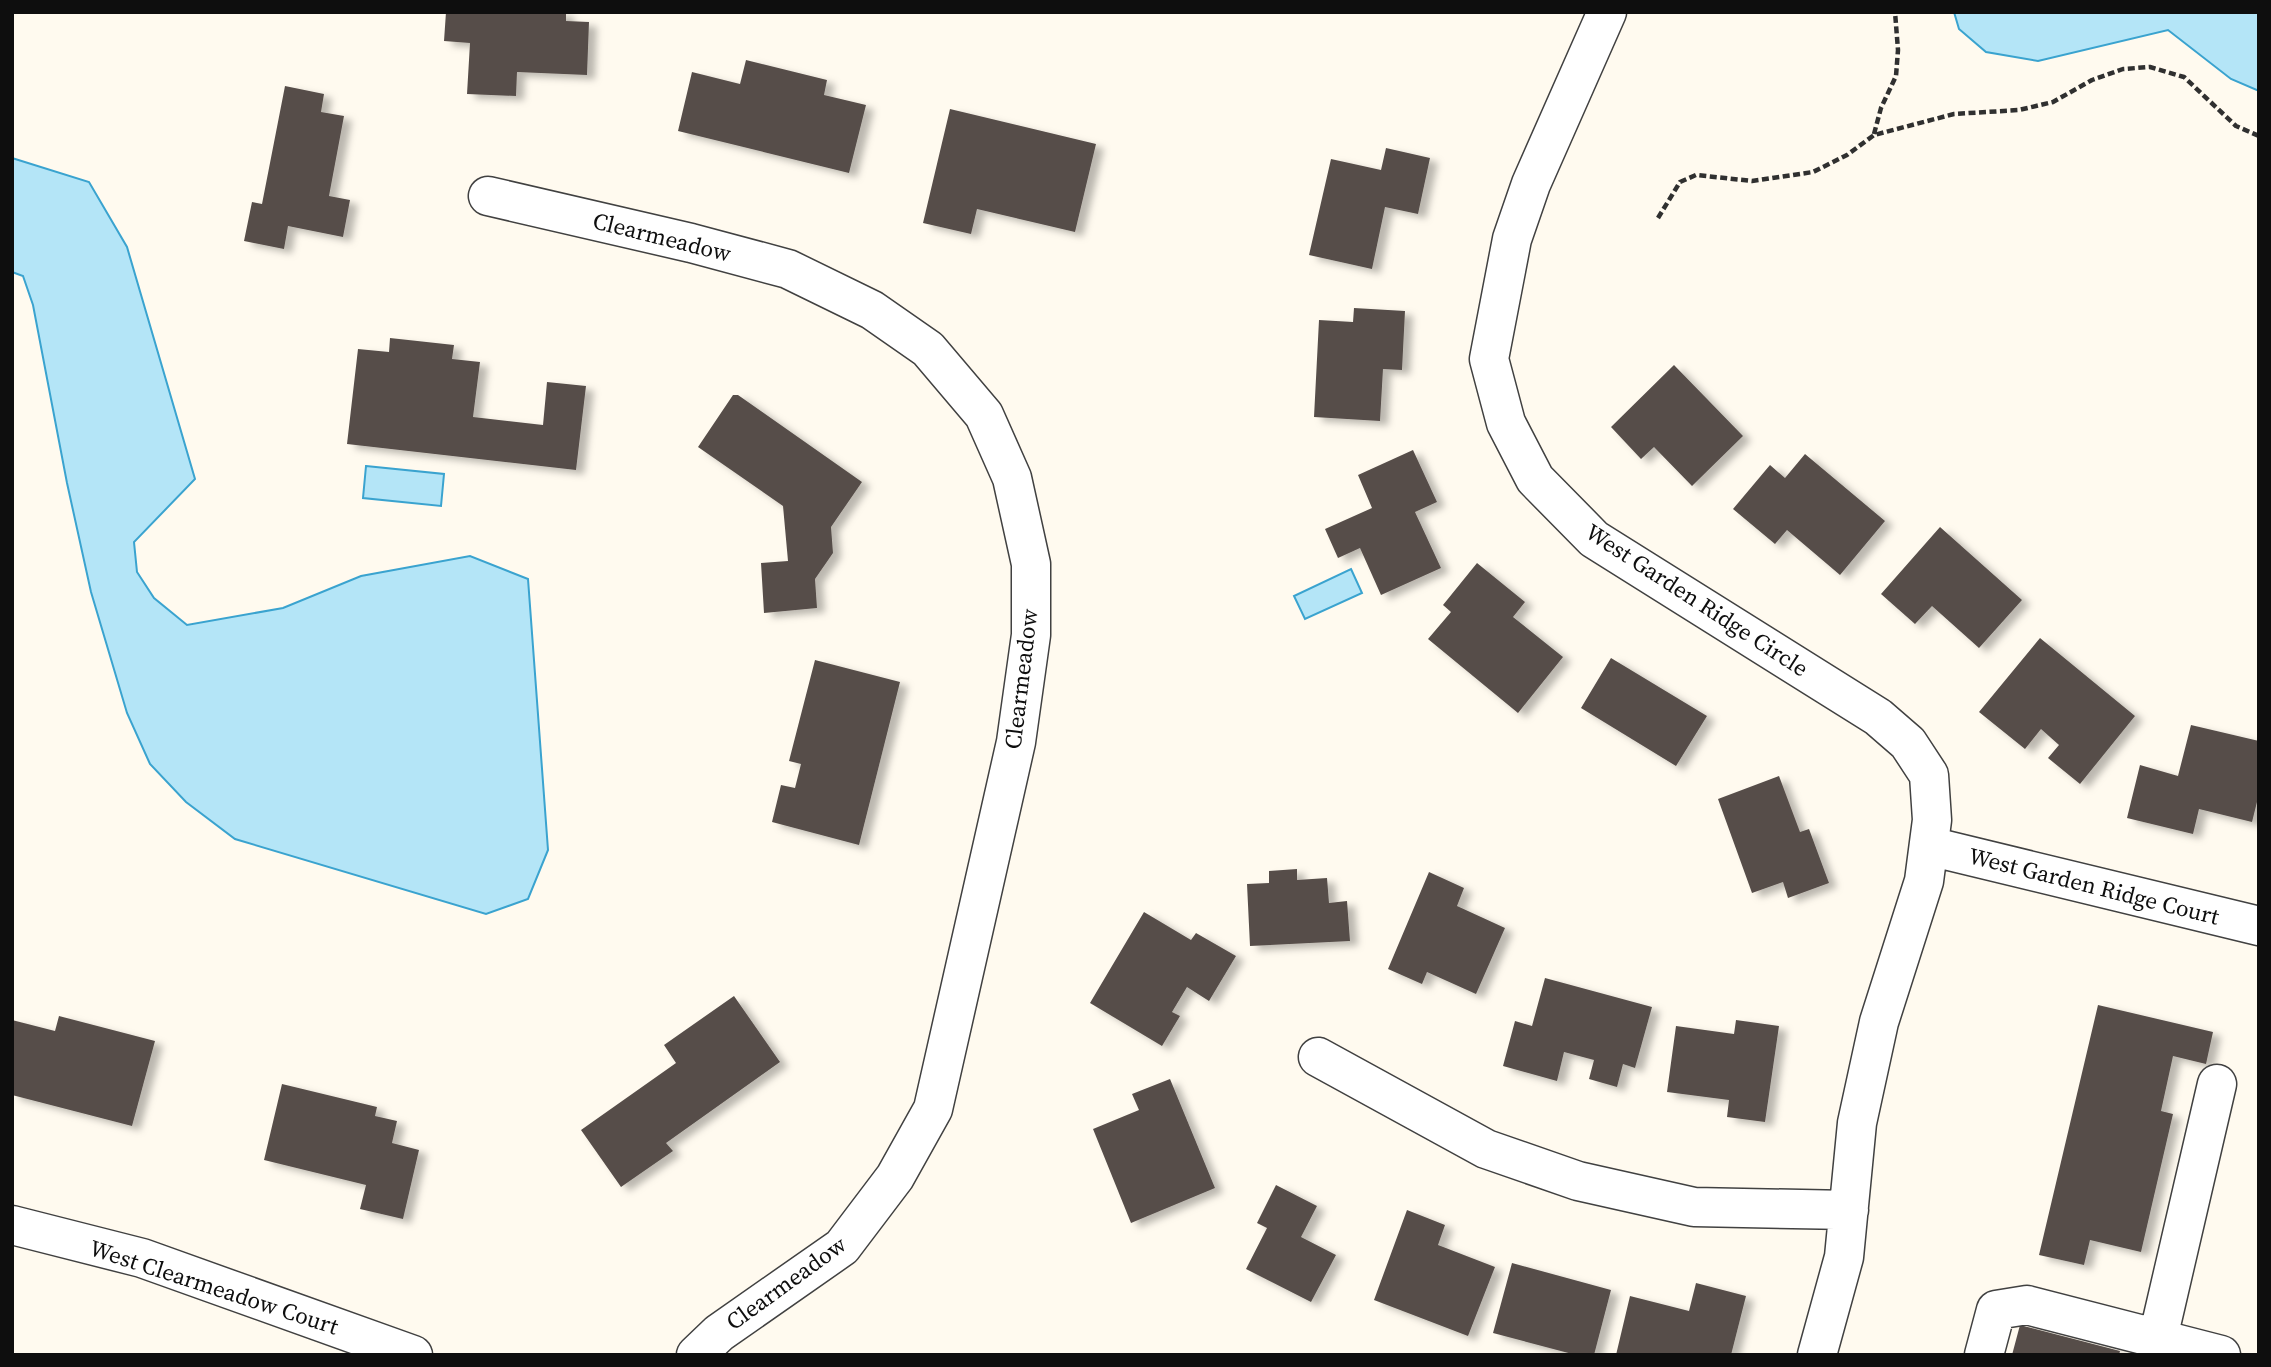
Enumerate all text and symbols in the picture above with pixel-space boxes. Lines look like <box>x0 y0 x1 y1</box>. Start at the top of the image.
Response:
street label: Clearmeadow <box>590 204 735 270</box>
street label: West Garden Ridge Circle <box>1579 516 1815 684</box>
street label: Clearmeadow <box>997 606 1046 751</box>
street label: West Garden Ridge Court <box>1965 839 2223 933</box>
street label: Clearmeadow <box>719 1228 853 1337</box>
street label: West Clearmeadow Court <box>86 1232 343 1343</box>

